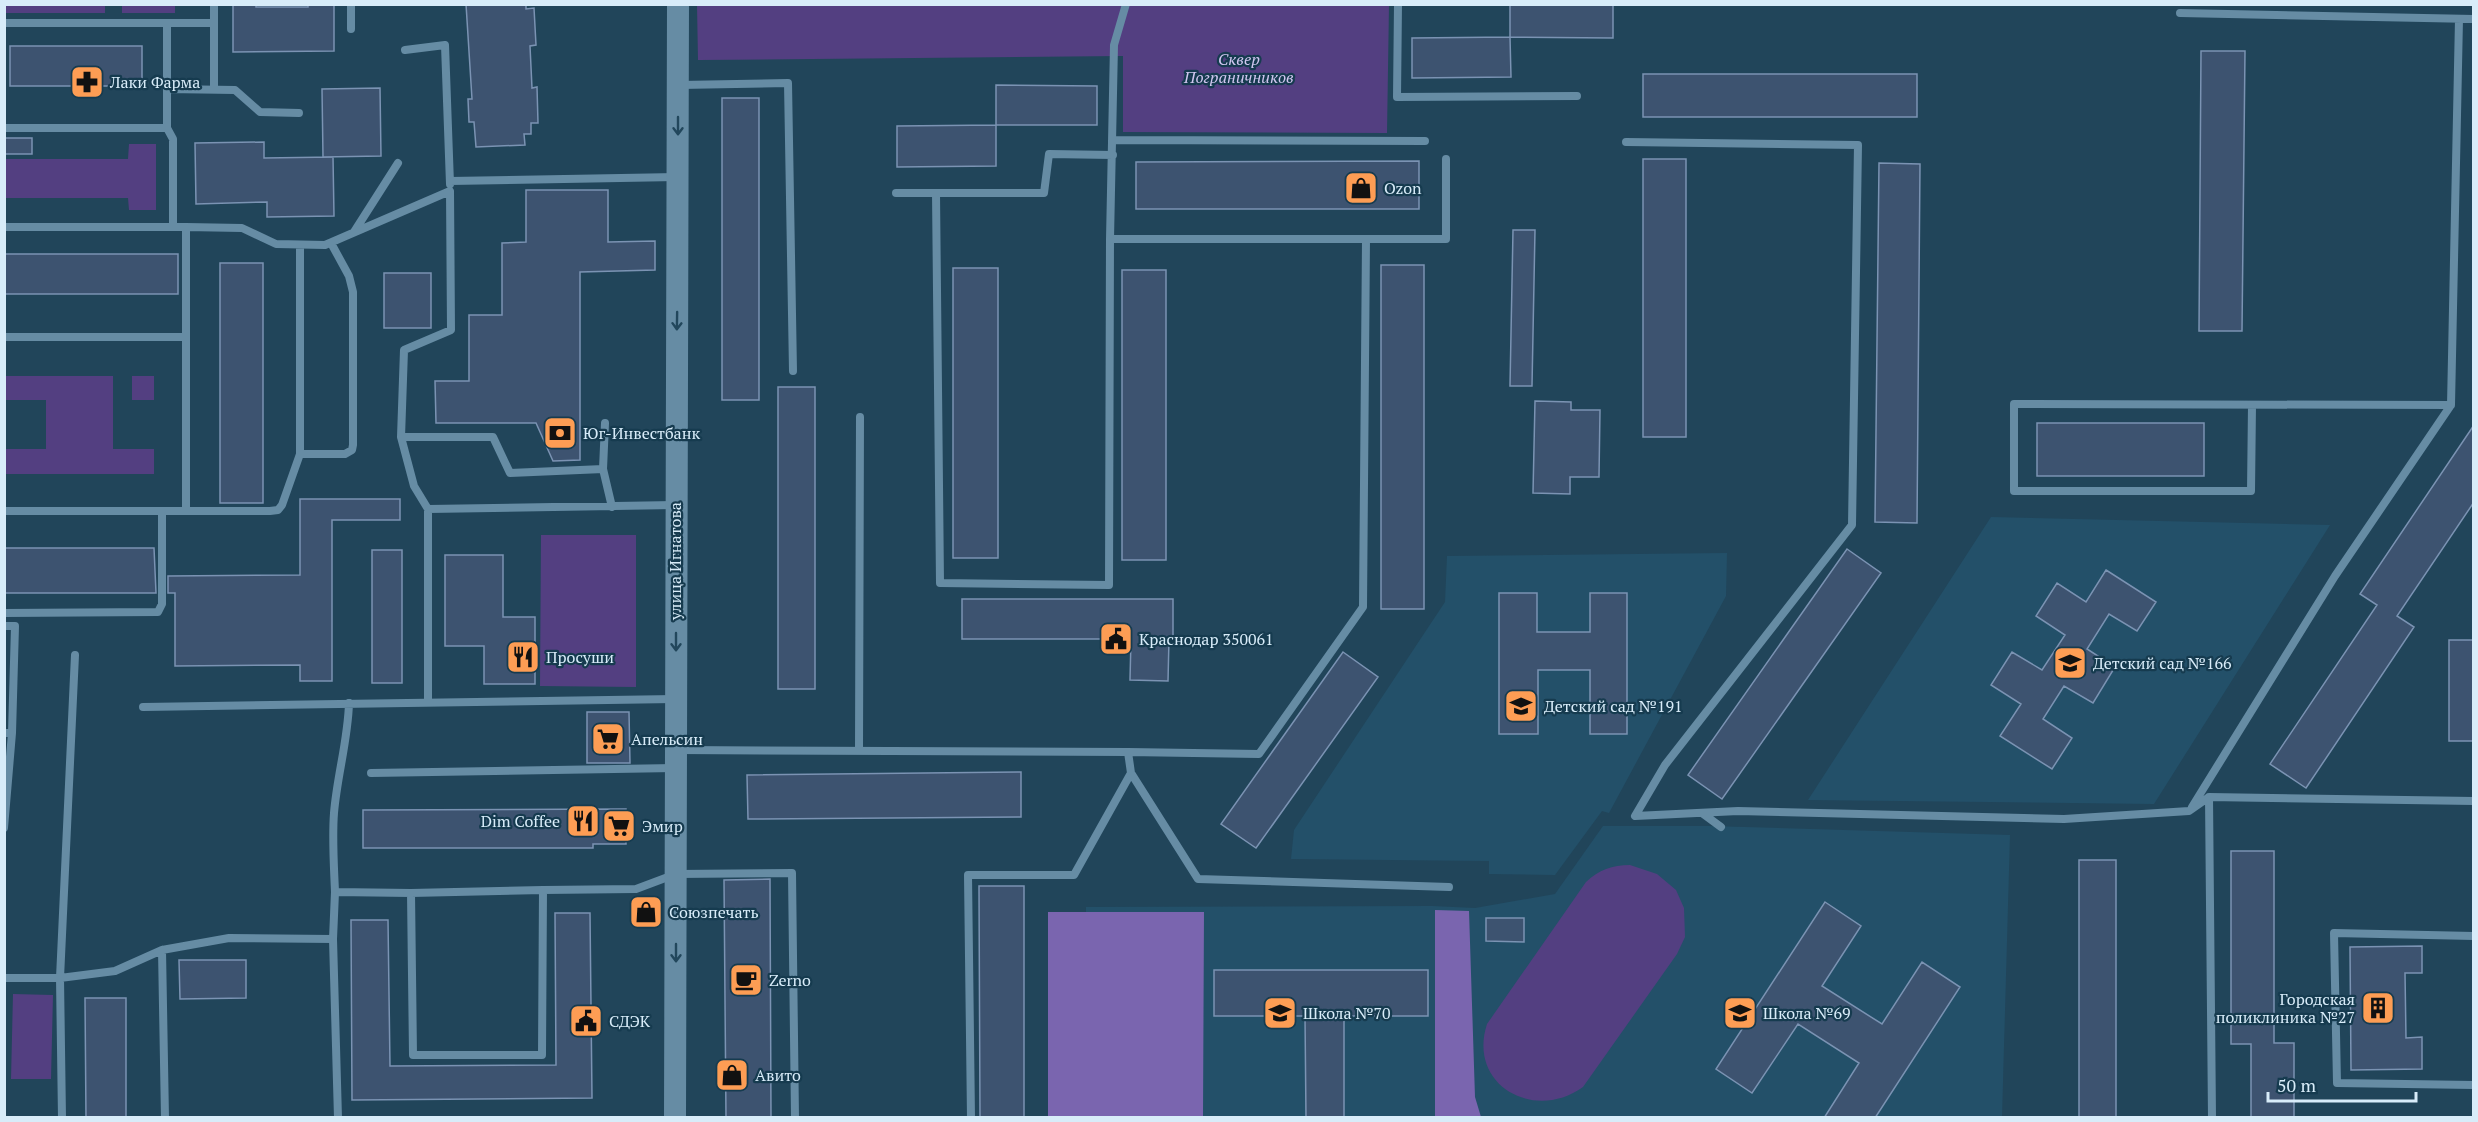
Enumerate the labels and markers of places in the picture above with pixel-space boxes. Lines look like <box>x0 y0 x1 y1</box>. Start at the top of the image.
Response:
pharmacy icon: Лаки Фарма <box>69 64 105 100</box>
place label: Лаки Фарма <box>109 71 200 93</box>
shop icon: Ozon <box>1343 170 1379 206</box>
place label: Ozon <box>1384 177 1422 199</box>
bank icon: Юг-Инвестбанк <box>542 415 578 451</box>
place label: Юг-Инвестбанк <box>583 422 700 444</box>
public building icon: Краснодар 350061 <box>1098 621 1134 657</box>
place label: Краснодар 350061 <box>1139 628 1274 650</box>
restaurant icon: Просуши <box>505 639 541 675</box>
school or university icon: Детский сад №166 <box>2052 645 2088 681</box>
place label: Просуши <box>546 646 614 668</box>
place label: Детский сад №166 <box>2093 652 2232 674</box>
school or university icon: Детский сад №191 <box>1503 688 1539 724</box>
place label: Детский сад №191 <box>1544 695 1682 717</box>
supermarket icon: Апельсин <box>590 721 626 757</box>
place label: Апельсин <box>631 728 703 750</box>
restaurant icon: Dim Coffee <box>565 803 601 839</box>
supermarket icon: Эмир <box>601 808 637 844</box>
place label: Dim Coffee <box>481 810 560 832</box>
place label: Эмир <box>642 815 683 837</box>
shop icon: Союзпечать <box>628 894 664 930</box>
place label: Союзпечать <box>669 901 759 923</box>
cafe icon: Zerno <box>728 962 764 998</box>
place label: Zerno <box>769 969 811 991</box>
place label: Городская поликлиника №27 <box>2216 988 2355 1028</box>
building icon: Городская поликлиника №27 <box>2360 990 2396 1026</box>
school or university icon: Школа №70 <box>1262 995 1298 1031</box>
school or university icon: Школа №69 <box>1722 995 1758 1031</box>
place label: Школа №70 <box>1303 1002 1391 1024</box>
place label: Школа №69 <box>1763 1002 1851 1024</box>
public building icon: СДЭК <box>568 1003 604 1039</box>
place label: СДЭК <box>609 1010 651 1032</box>
shop icon: Авито <box>714 1057 750 1093</box>
place label: Авито <box>755 1064 801 1086</box>

